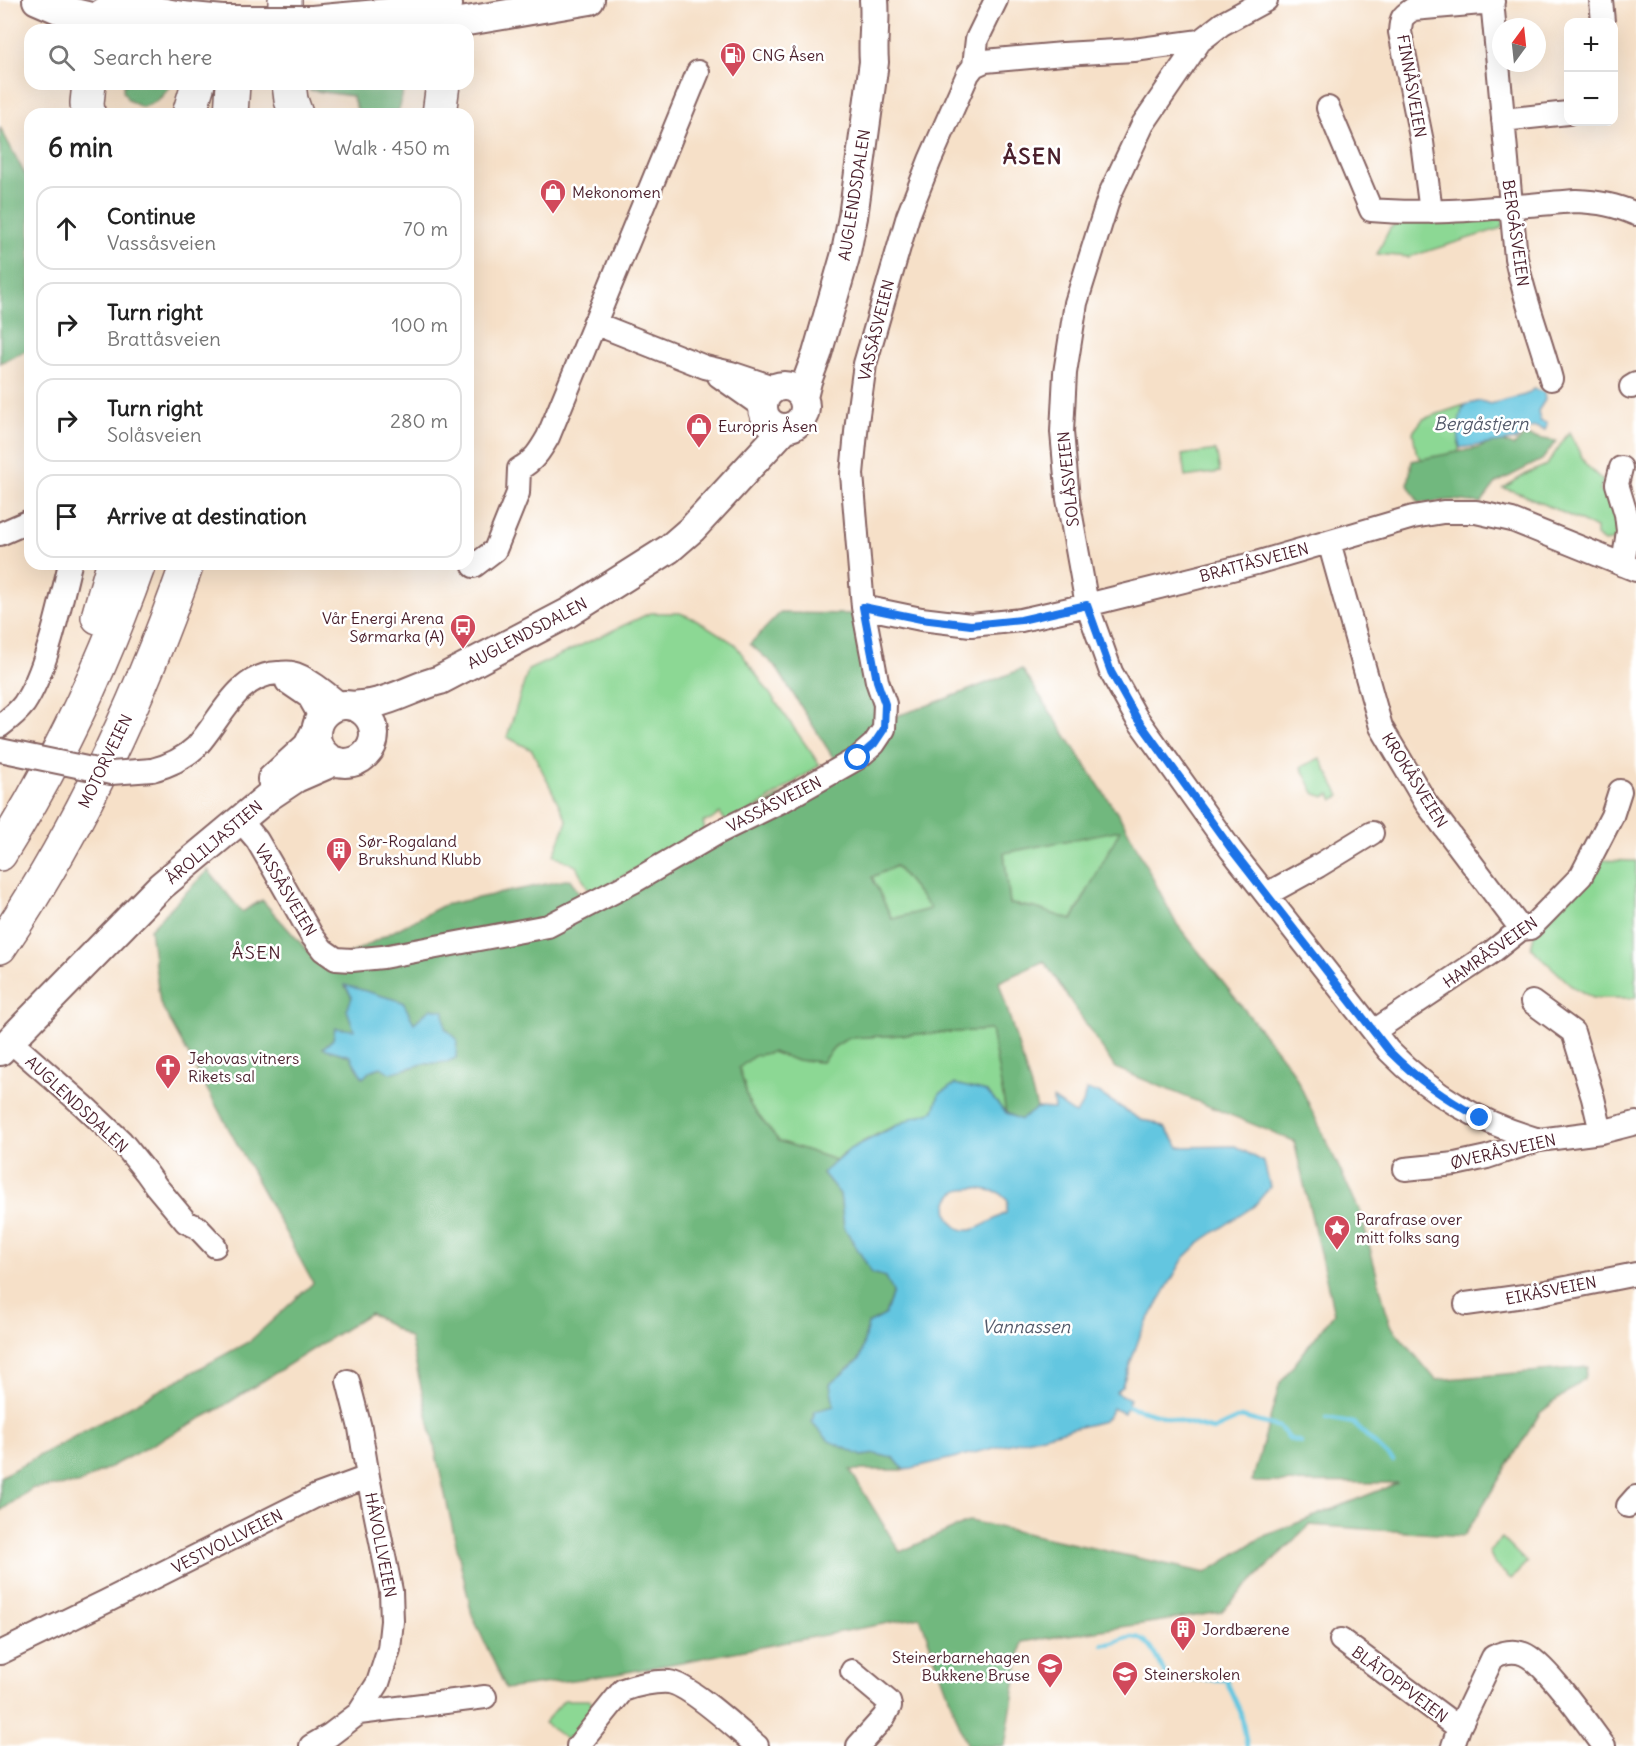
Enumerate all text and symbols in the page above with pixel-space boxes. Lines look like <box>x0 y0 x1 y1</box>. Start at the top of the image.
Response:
north arrow <box>1492 18 1546 72</box>
map controls <box>1564 18 1618 126</box>
button: + <box>1564 18 1618 72</box>
search box <box>24 24 474 90</box>
street label: FINNÅSVEIEN <box>1393 33 1431 139</box>
fuel station icon: CNG Åsen <box>718 40 748 78</box>
icon: search <box>45 41 78 74</box>
text: Search here <box>93 43 212 71</box>
place label: CNG Åsen <box>752 45 824 65</box>
button: − <box>1564 72 1618 126</box>
street label: AUGLENDSDALEN <box>834 128 874 262</box>
text: 6 min <box>48 131 113 164</box>
text: Walk · 450 m <box>334 135 450 160</box>
district label: ÅSEN <box>1003 142 1063 170</box>
shop icon: Mekonomen <box>538 177 568 215</box>
street label: BERGÅSVEIEN <box>1499 178 1533 288</box>
place label: Mekonomen <box>572 182 661 202</box>
text: Continue <box>107 202 196 230</box>
icon: ahead <box>50 212 83 245</box>
text: 70 m <box>403 216 448 241</box>
text: Vassåsveien <box>107 230 216 255</box>
street label: VASSÅSVEIEN <box>854 277 898 383</box>
text: Turn right <box>107 298 203 326</box>
icon: right <box>50 308 83 341</box>
text: 100 m <box>391 312 448 337</box>
text: Brattåsveien <box>107 326 221 351</box>
text: Turn right <box>107 394 203 422</box>
icon: right <box>50 404 83 437</box>
text: 280 m <box>390 408 448 433</box>
shop icon: Europris Åsen <box>684 411 714 449</box>
water label: Bergåstjern <box>1434 412 1529 435</box>
place label: Europris Åsen <box>718 416 818 436</box>
text: Solåsveien <box>107 422 202 447</box>
street label: SOLÅSVEIEN <box>1053 430 1083 528</box>
icon: arrive <box>50 500 83 533</box>
text: Arrive at destination <box>107 502 307 530</box>
street label: BRATTÅSVEIEN <box>1197 538 1311 586</box>
street label: AUGLENDSDALEN <box>464 593 590 673</box>
place label: Vår Energi Arena Sørmarka (A) <box>322 608 444 646</box>
bus stop icon: Vår Energi Arena Sørmarka (A) <box>448 612 478 650</box>
street label: MOTORVEIEN <box>74 711 136 811</box>
street label: KROKÅSVEIEN <box>1378 729 1452 831</box>
route start <box>844 744 870 770</box>
street label: VASSÅSVEIEN <box>723 772 825 836</box>
street label: ÅROLILJASTIEN <box>162 796 266 888</box>
place label: Sør-Rogaland Brukshund Klubb <box>358 831 481 869</box>
building icon: Sør-Rogaland Brukshund Klubb <box>324 835 354 873</box>
street label: VASSÅSVEIEN <box>251 840 321 940</box>
street label: HAMRÅSVEIEN <box>1439 912 1541 992</box>
district label: ÅSEN <box>232 941 282 964</box>
place label: Jehovas vitners Rikets sal <box>188 1048 299 1086</box>
street label: AUGLENDSDALEN <box>22 1051 132 1157</box>
church icon: Jehovas vitners Rikets sal <box>153 1052 183 1090</box>
route end <box>1466 1104 1492 1130</box>
street label: ØVERÅSVEIEN <box>1448 1129 1558 1173</box>
place label: Parafrase over mitt folks sang <box>1356 1209 1463 1247</box>
place icon: Parafrase over mitt folks sang <box>1322 1213 1352 1251</box>
street label: EIKÅSVEIEN <box>1504 1271 1598 1309</box>
water label: Vannassen <box>982 1315 1071 1338</box>
street label: HÅVOLLVEIEN <box>361 1491 401 1599</box>
street label: VESTVOLLVEIEN <box>168 1504 286 1578</box>
building icon: Jordbærene <box>1168 1614 1198 1652</box>
place label: Jordbærene <box>1202 1619 1290 1639</box>
street label: BLÅTOPPVEIEN <box>1348 1641 1452 1727</box>
place label: Steinerbarnehagen Bukkene Bruse <box>892 1647 1030 1685</box>
school or university icon: Steinerbarnehagen Bukkene Bruse <box>1035 1651 1065 1689</box>
school or university icon: Steinerskolen <box>1110 1659 1140 1697</box>
place label: Steinerskolen <box>1144 1664 1240 1684</box>

